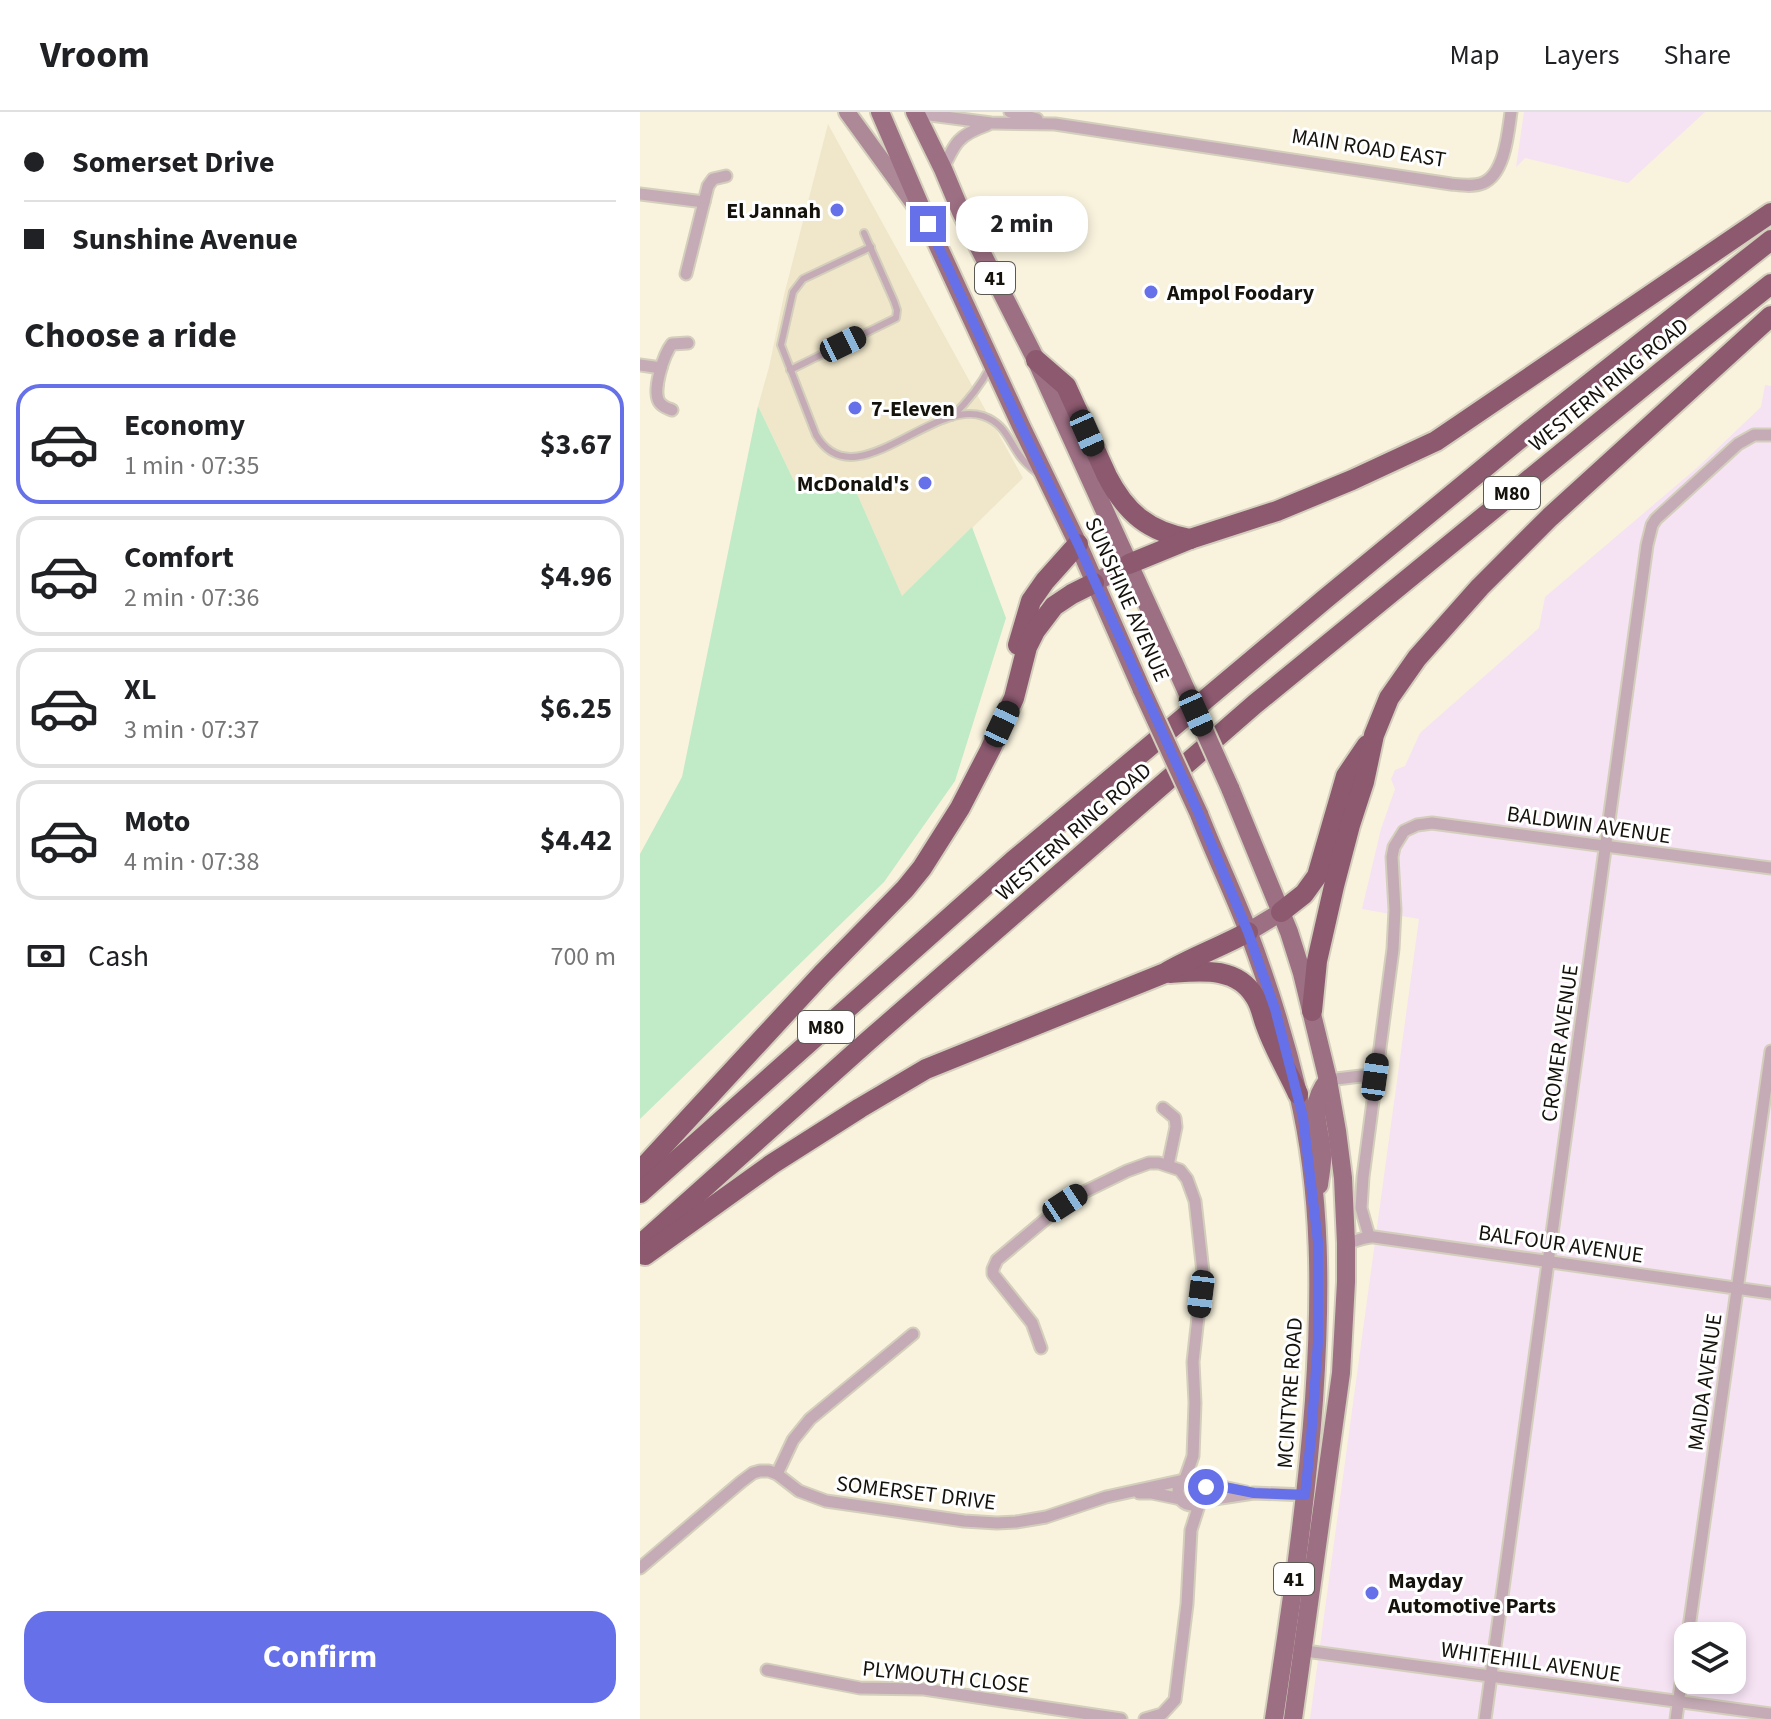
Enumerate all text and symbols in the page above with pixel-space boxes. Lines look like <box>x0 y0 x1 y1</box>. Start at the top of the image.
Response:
text: Vroom <box>40 28 150 82</box>
text: Map <box>1449 35 1499 75</box>
text: Layers <box>1543 35 1619 75</box>
text: Share <box>1663 35 1731 75</box>
street label: MAIN ROAD EAST <box>1289 120 1448 176</box>
text: Somerset Drive <box>72 141 275 184</box>
place label: El Jannah <box>726 195 821 227</box>
callout: 2 min <box>956 196 1088 252</box>
marker: El Jannah <box>828 201 846 219</box>
text: 2 min <box>990 205 1054 242</box>
route end <box>910 206 946 242</box>
text: Sunshine Avenue <box>72 218 298 261</box>
road number: 41 <box>975 262 1015 294</box>
place label: Ampol Foodary <box>1166 277 1315 309</box>
marker: Ampol Foodary <box>1142 283 1160 301</box>
text: Choose a ride <box>24 310 237 361</box>
street label: WESTERN RING ROAD <box>1522 310 1695 459</box>
car <box>816 323 870 365</box>
place label: 7-Eleven <box>871 393 955 425</box>
marker: 7-Eleven <box>846 399 864 417</box>
text: Economy <box>124 404 245 447</box>
car <box>1066 406 1108 460</box>
icon: car <box>28 408 100 480</box>
text: $3.67 <box>540 423 612 466</box>
text: 1 min · 07:35 <box>124 447 259 484</box>
place label: McDonald's <box>797 468 909 500</box>
marker: McDonald's <box>916 474 934 492</box>
road number: M80 <box>1484 477 1540 509</box>
street label: SUNSHINE AVENUE <box>1076 512 1178 687</box>
text: Comfort <box>124 536 234 579</box>
icon: car <box>28 540 100 612</box>
text: $4.96 <box>540 555 612 598</box>
text: 2 min · 07:36 <box>124 579 259 616</box>
text: XL <box>124 668 157 711</box>
icon: car <box>28 672 100 744</box>
car <box>1175 686 1217 740</box>
text: $6.25 <box>540 687 612 730</box>
car <box>981 697 1023 751</box>
text: 3 min · 07:37 <box>124 711 259 748</box>
street label: WESTERN RING ROAD <box>989 755 1159 909</box>
street label: BALDWIN AVENUE <box>1505 798 1673 852</box>
text: Moto <box>124 800 190 843</box>
icon: car <box>28 804 100 876</box>
text: $4.42 <box>540 819 612 862</box>
text: 4 min · 07:38 <box>124 843 259 880</box>
icon: cash <box>24 934 68 978</box>
text: Cash <box>88 935 149 978</box>
text: 700 m <box>550 938 616 975</box>
street label: CROMER AVENUE <box>1533 962 1587 1124</box>
road number: M80 <box>798 1011 854 1043</box>
car <box>1360 1052 1390 1102</box>
car <box>1038 1180 1092 1226</box>
street label: BALFOUR AVENUE <box>1476 1217 1646 1271</box>
car <box>1186 1269 1216 1319</box>
street label: MAIDA AVENUE <box>1680 1312 1730 1453</box>
street label: MCINTYRE ROAD <box>1269 1316 1311 1470</box>
street label: SOMERSET DRIVE <box>834 1467 997 1519</box>
route start <box>1188 1469 1224 1505</box>
road number: 41 <box>1274 1563 1314 1595</box>
place label: Mayday Automotive Parts <box>1387 1565 1556 1622</box>
marker: Mayday Automotive Parts <box>1363 1584 1381 1602</box>
button: Confirm <box>24 1611 616 1703</box>
map controls <box>1674 1622 1746 1694</box>
button: layers <box>1674 1622 1746 1694</box>
street label: WHITEHILL AVENUE <box>1439 1634 1623 1690</box>
street label: PLYMOUTH CLOSE <box>861 1652 1031 1702</box>

